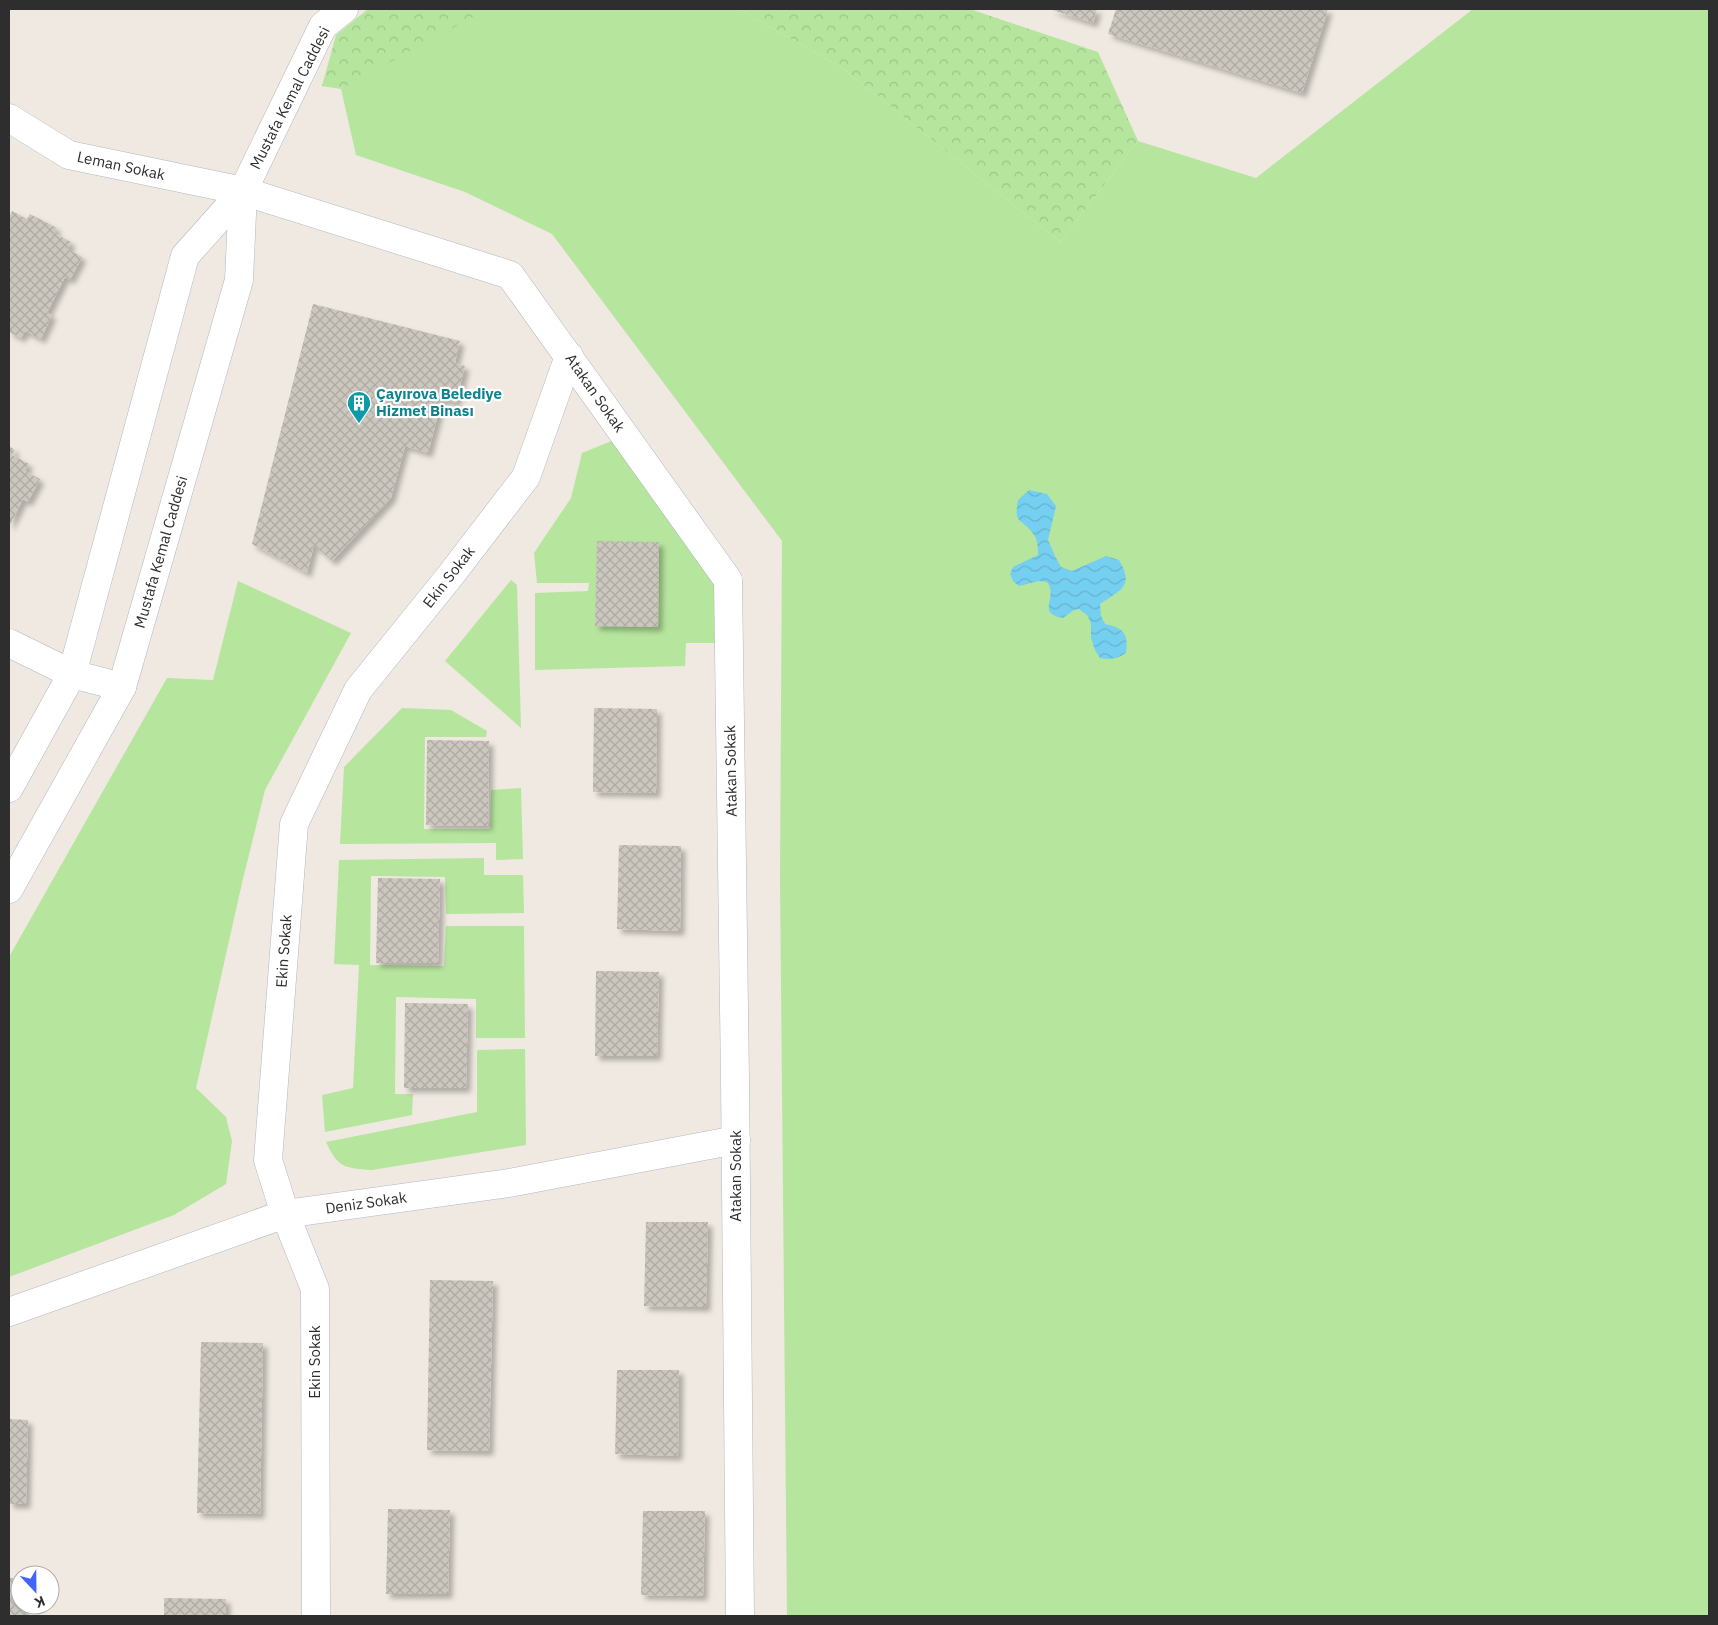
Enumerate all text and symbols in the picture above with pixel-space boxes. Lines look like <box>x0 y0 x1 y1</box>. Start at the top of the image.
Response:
street label: Mustafa Kemal Caddesi <box>245 23 334 172</box>
street label: Leman Sokak <box>75 147 167 184</box>
street label: Atakan Sokak <box>561 350 630 436</box>
place label: Çayırova Belediye Hizmet Binası <box>376 384 502 420</box>
building icon: Çayırova Belediye Hizmet Binası <box>346 390 372 424</box>
street label: Mustafa Kemal Caddesi <box>130 473 191 630</box>
street label: Ekin Sokak <box>419 542 479 611</box>
street label: Atakan Sokak <box>720 725 741 817</box>
street label: Ekin Sokak <box>271 914 296 988</box>
street label: Atakan Sokak <box>726 1130 745 1222</box>
street label: Deniz Sokak <box>324 1187 408 1218</box>
street label: Ekin Sokak <box>305 1325 324 1399</box>
north arrow <box>10 1565 60 1615</box>
text: K <box>32 1592 48 1612</box>

